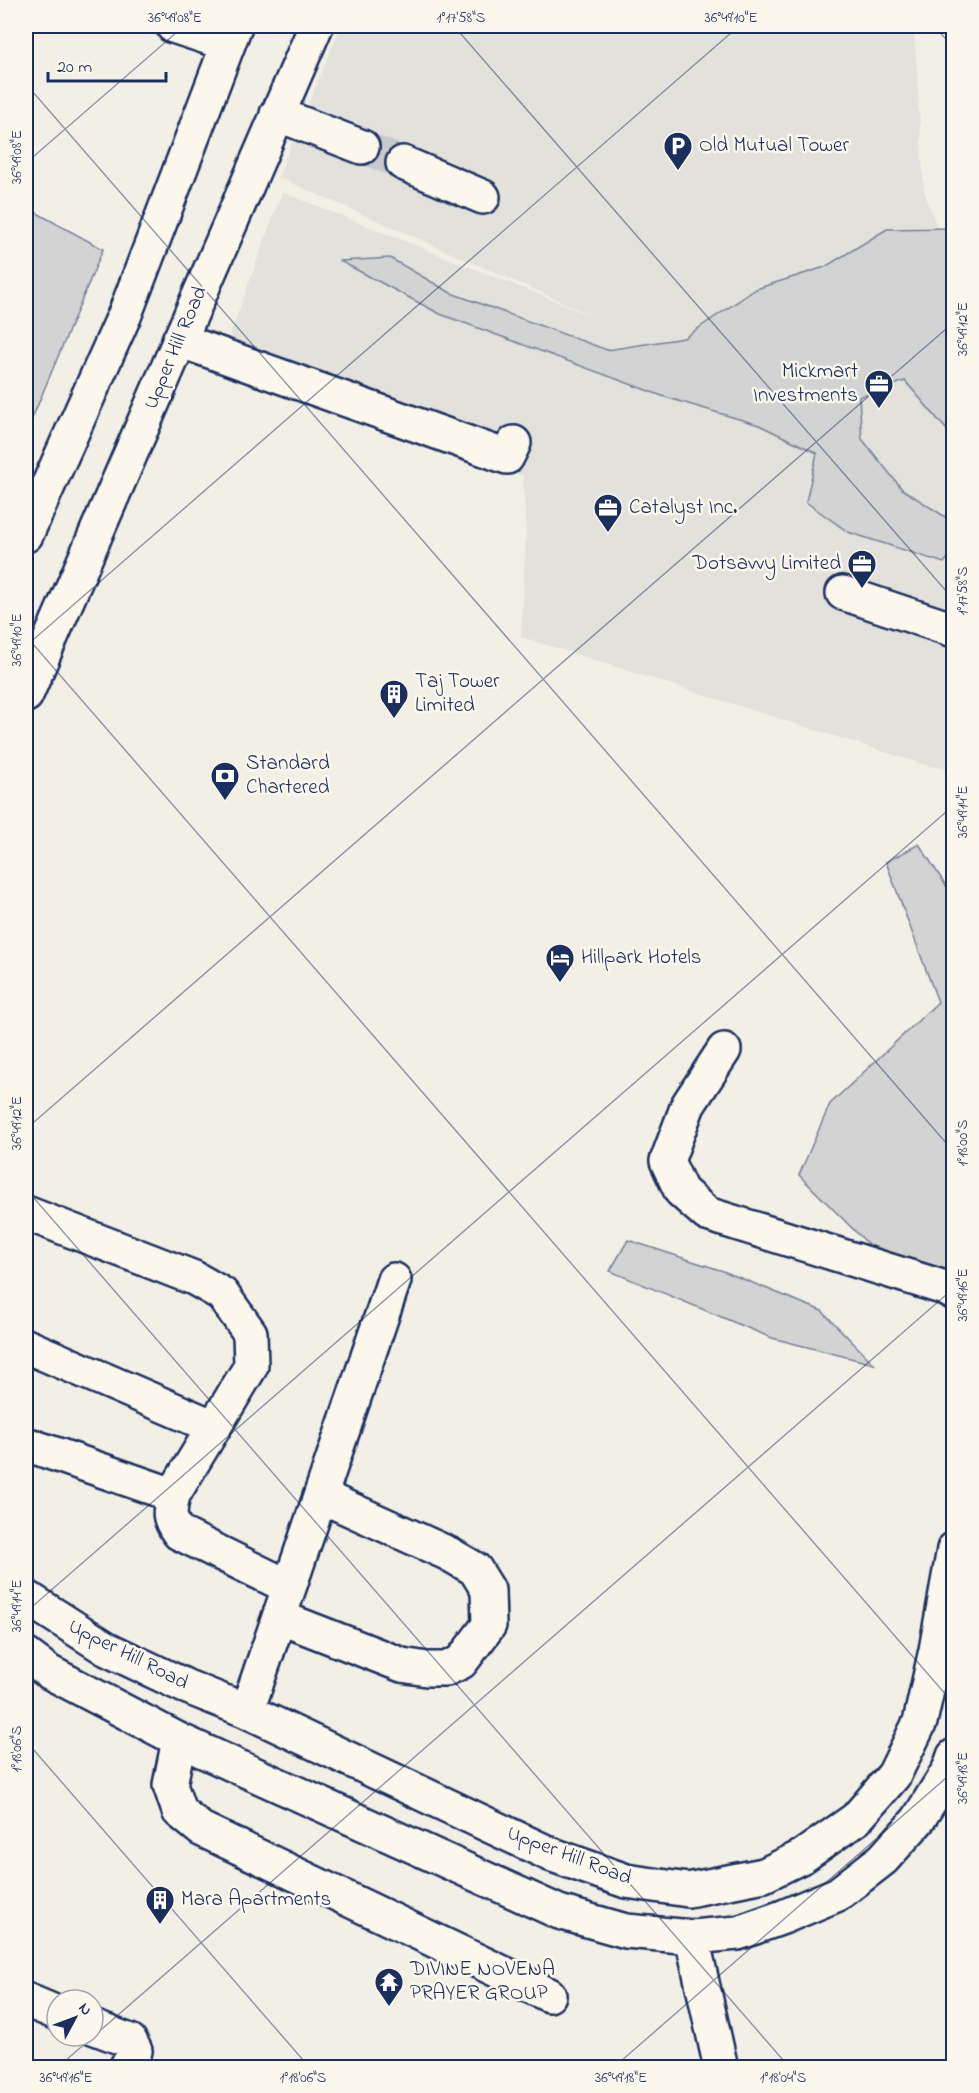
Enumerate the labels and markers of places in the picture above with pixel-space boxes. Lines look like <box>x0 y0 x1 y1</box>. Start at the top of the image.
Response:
parking icon: Old Mutual Tower <box>662 130 694 172</box>
place label: Old Mutual Tower <box>699 131 849 161</box>
place label: Mickmart Investments <box>753 357 858 411</box>
office icon: Mickmart Investments <box>863 368 895 410</box>
office icon: Catalyst Inc. <box>592 492 624 534</box>
place label: Catalyst Inc. <box>629 493 737 525</box>
office icon: Dotsavvy Limited <box>846 548 878 590</box>
place label: Dotsavvy Limited <box>692 549 841 581</box>
place label: Taj Tower Limited <box>415 667 500 721</box>
building icon: Taj Tower Limited <box>378 678 410 720</box>
place label: Standard Chartered <box>246 749 330 803</box>
bank icon: Standard Chartered <box>209 760 241 802</box>
hotel icon: Hillpark Hotels <box>544 942 576 984</box>
place label: Hillpark Hotels <box>581 943 702 973</box>
building icon: Mara Apartments <box>144 1884 176 1926</box>
place label: Mara Apartments <box>181 1885 331 1915</box>
place label: DIVINE NOVENA PRAYER GROUP <box>409 1955 555 2009</box>
temple icon: DIVINE NOVENA PRAYER GROUP <box>373 1966 405 2008</box>

